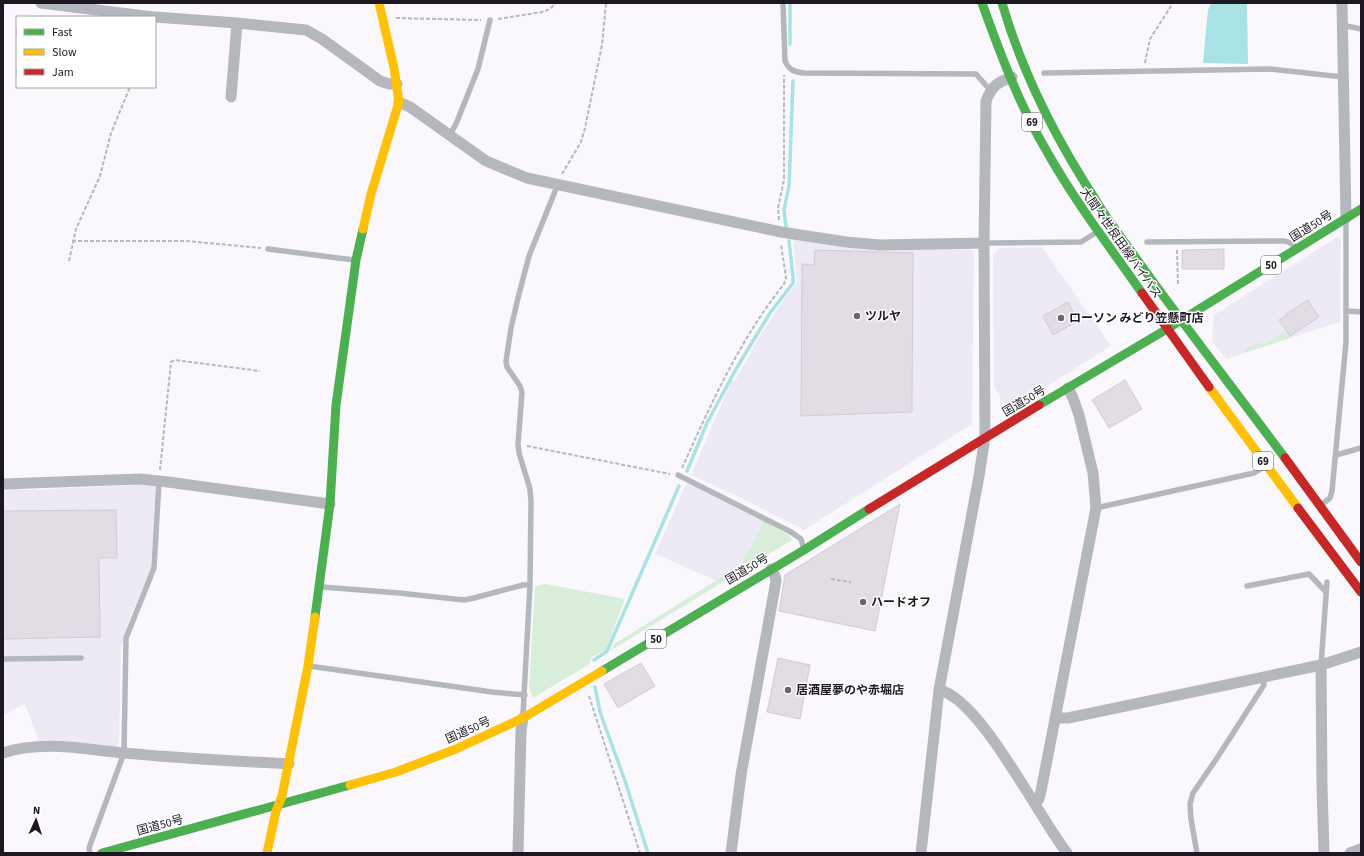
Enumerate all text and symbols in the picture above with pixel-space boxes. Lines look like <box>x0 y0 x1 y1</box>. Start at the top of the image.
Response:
legend <box>16 16 156 88</box>
text: Fast <box>52 24 72 41</box>
text: Slow <box>52 44 77 61</box>
text: Jam <box>52 64 74 81</box>
road number: 69 <box>1022 113 1042 131</box>
street label: 大間々世良田線バイパス <box>1076 184 1165 302</box>
street label: 国道50号 <box>1286 207 1336 246</box>
road number: 50 <box>1261 256 1281 274</box>
place label: ツルヤ <box>865 308 901 325</box>
place label: ローソン みどり笠懸町店 <box>1069 310 1203 327</box>
marker: ツルヤ <box>852 311 862 321</box>
marker: ローソン みどり笠懸町店 <box>1056 313 1066 323</box>
street label: 国道50号 <box>999 382 1049 421</box>
road number: 69 <box>1253 452 1273 470</box>
street label: 国道50号 <box>722 550 772 589</box>
place label: ハードオフ <box>871 594 931 611</box>
marker: ハードオフ <box>858 597 868 607</box>
road number: 50 <box>646 630 666 648</box>
place label: 居酒屋夢のや赤堀店 <box>796 682 904 699</box>
marker: 居酒屋夢のや赤堀店 <box>783 685 793 695</box>
street label: 国道50号 <box>443 713 494 748</box>
north arrow <box>16 800 56 840</box>
text: N <box>32 803 41 818</box>
street label: 国道50号 <box>135 811 185 840</box>

